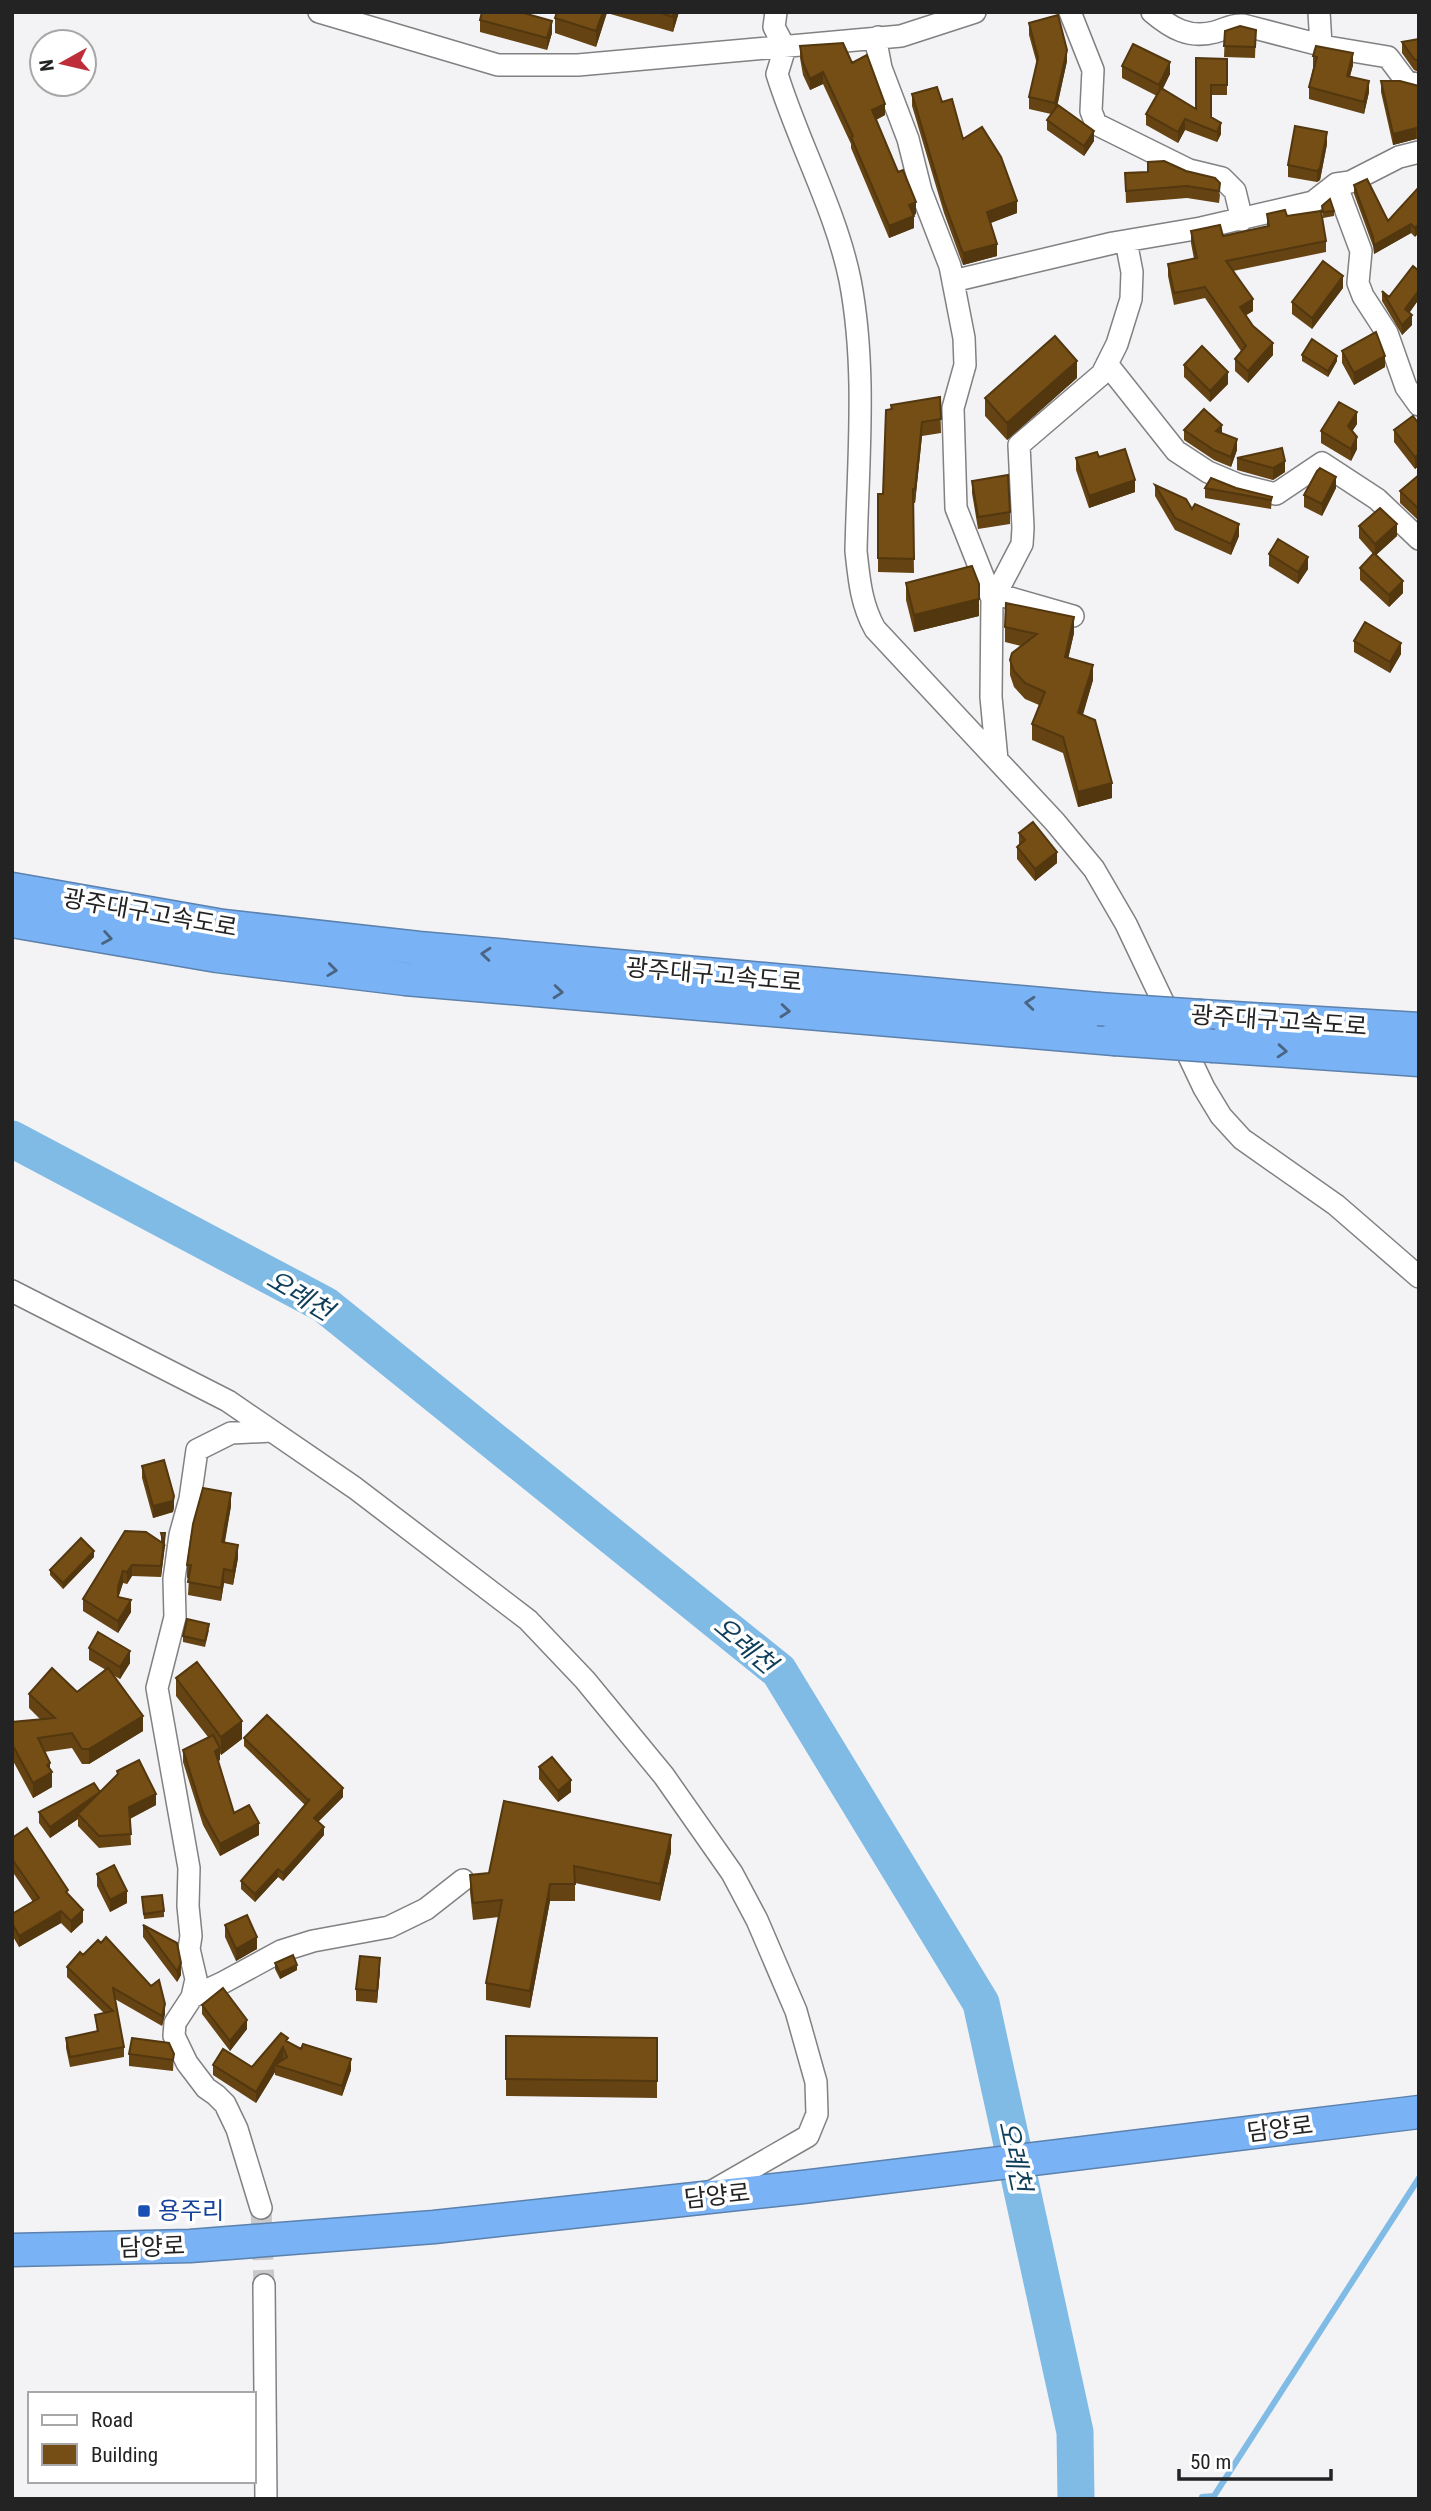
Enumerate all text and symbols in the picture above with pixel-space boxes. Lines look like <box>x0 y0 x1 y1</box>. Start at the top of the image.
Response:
north arrow <box>28 28 98 98</box>
text: N <box>34 58 59 73</box>
street label: 광주대구고속도로 <box>61 884 239 942</box>
one-way arrow <box>101 930 113 945</box>
one-way arrow <box>480 947 492 962</box>
street label: 광주대구고속도로 <box>625 953 803 997</box>
one-way arrow <box>326 963 338 978</box>
one-way arrow <box>553 984 564 999</box>
one-way arrow <box>1024 996 1035 1011</box>
street label: 광주대구고속도로 <box>1190 1001 1368 1041</box>
one-way arrow <box>780 1003 791 1018</box>
one-way arrow <box>1277 1043 1288 1058</box>
water label: 오례천 <box>262 1264 341 1328</box>
water label: 오례천 <box>708 1610 784 1682</box>
street label: 담양로 <box>1245 2111 1315 2147</box>
water label: 오례천 <box>993 2118 1038 2197</box>
street label: 담양로 <box>683 2179 751 2213</box>
place label: 용주리 <box>158 2197 224 2225</box>
marker: 용주리 <box>136 2203 152 2219</box>
street label: 담양로 <box>118 2232 186 2262</box>
legend <box>28 2392 256 2483</box>
text: Road <box>91 2408 133 2432</box>
scale bar <box>1179 2438 1331 2482</box>
text: Building <box>91 2443 158 2467</box>
text: 50 m <box>1190 2450 1231 2474</box>

